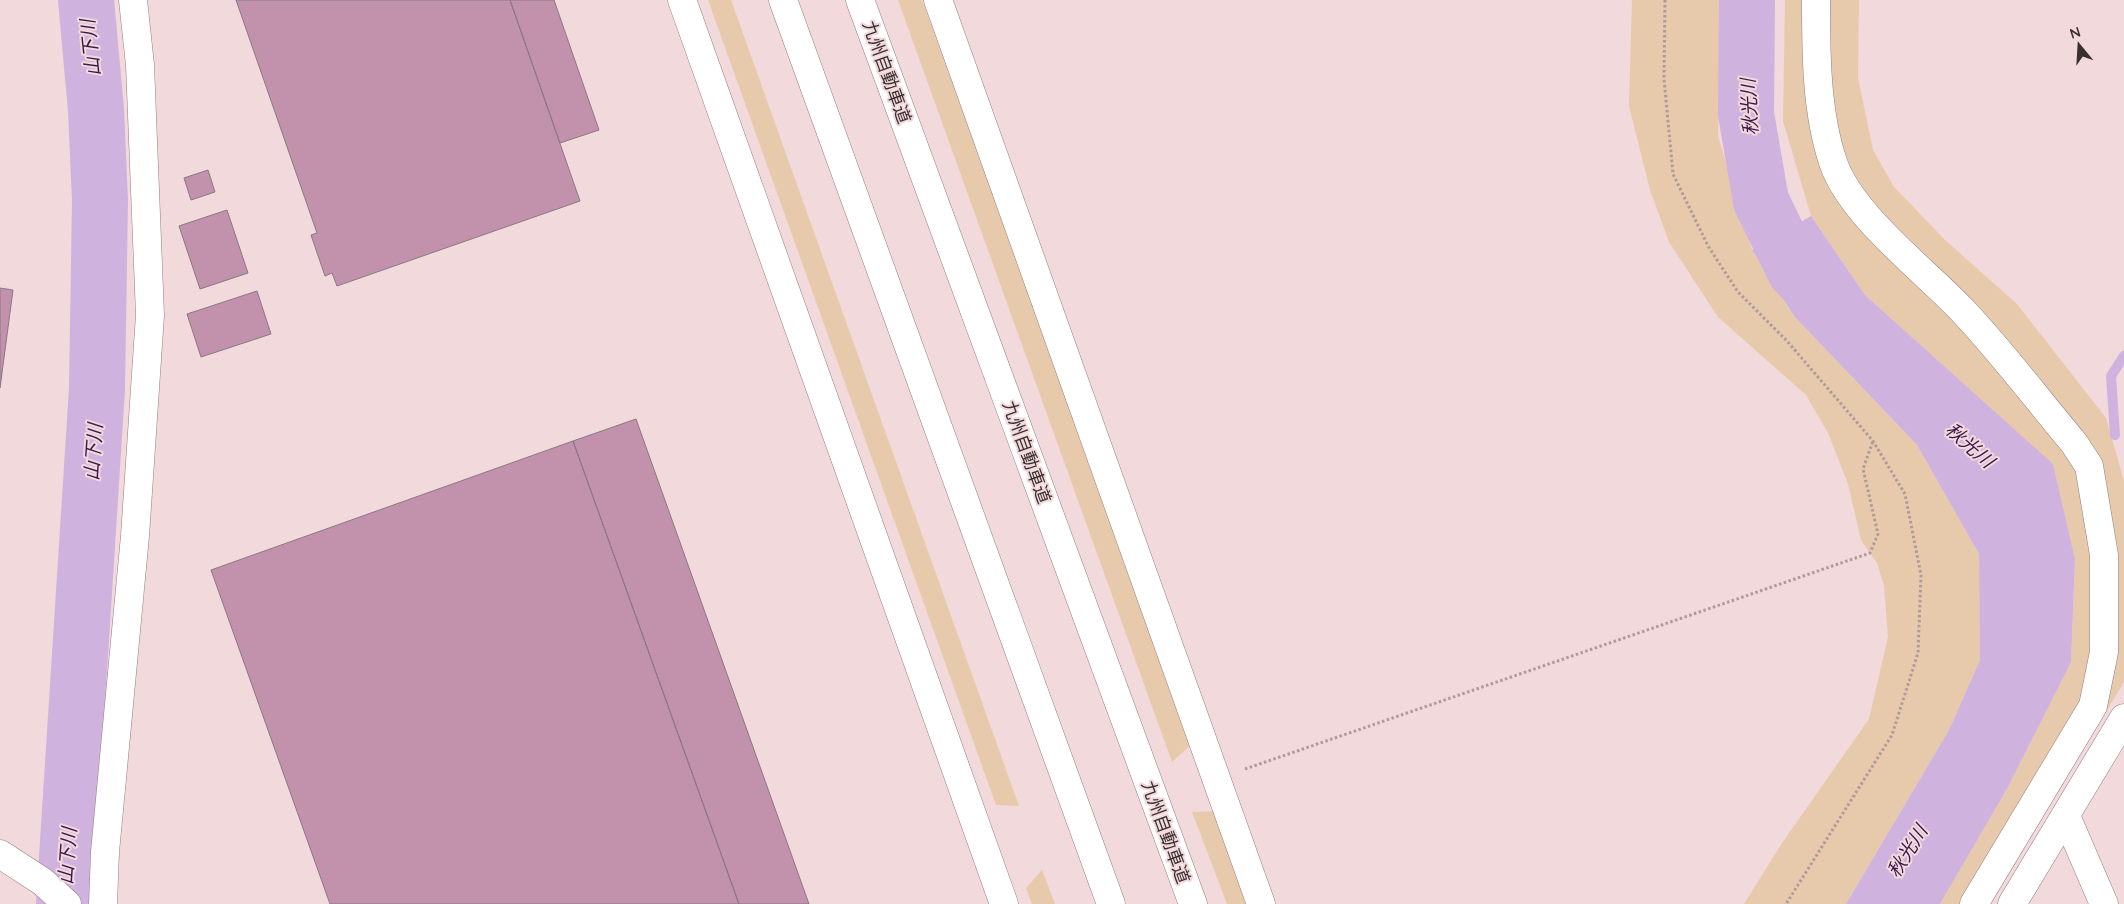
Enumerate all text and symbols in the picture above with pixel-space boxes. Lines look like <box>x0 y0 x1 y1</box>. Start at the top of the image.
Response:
water label: 山下川 <box>75 16 105 78</box>
street label: 九州自動車道 <box>858 17 916 127</box>
north arrow <box>2054 20 2104 70</box>
text: N <box>2067 22 2083 43</box>
water label: 秋光川 <box>1735 76 1762 136</box>
street label: 九州自動車道 <box>998 397 1056 507</box>
water label: 秋光川 <box>1941 417 2001 474</box>
water label: 山下川 <box>79 421 107 481</box>
street label: 九州自動車道 <box>1137 777 1195 887</box>
water label: 秋光川 <box>1882 819 1933 882</box>
water label: 山下川 <box>53 825 81 885</box>

